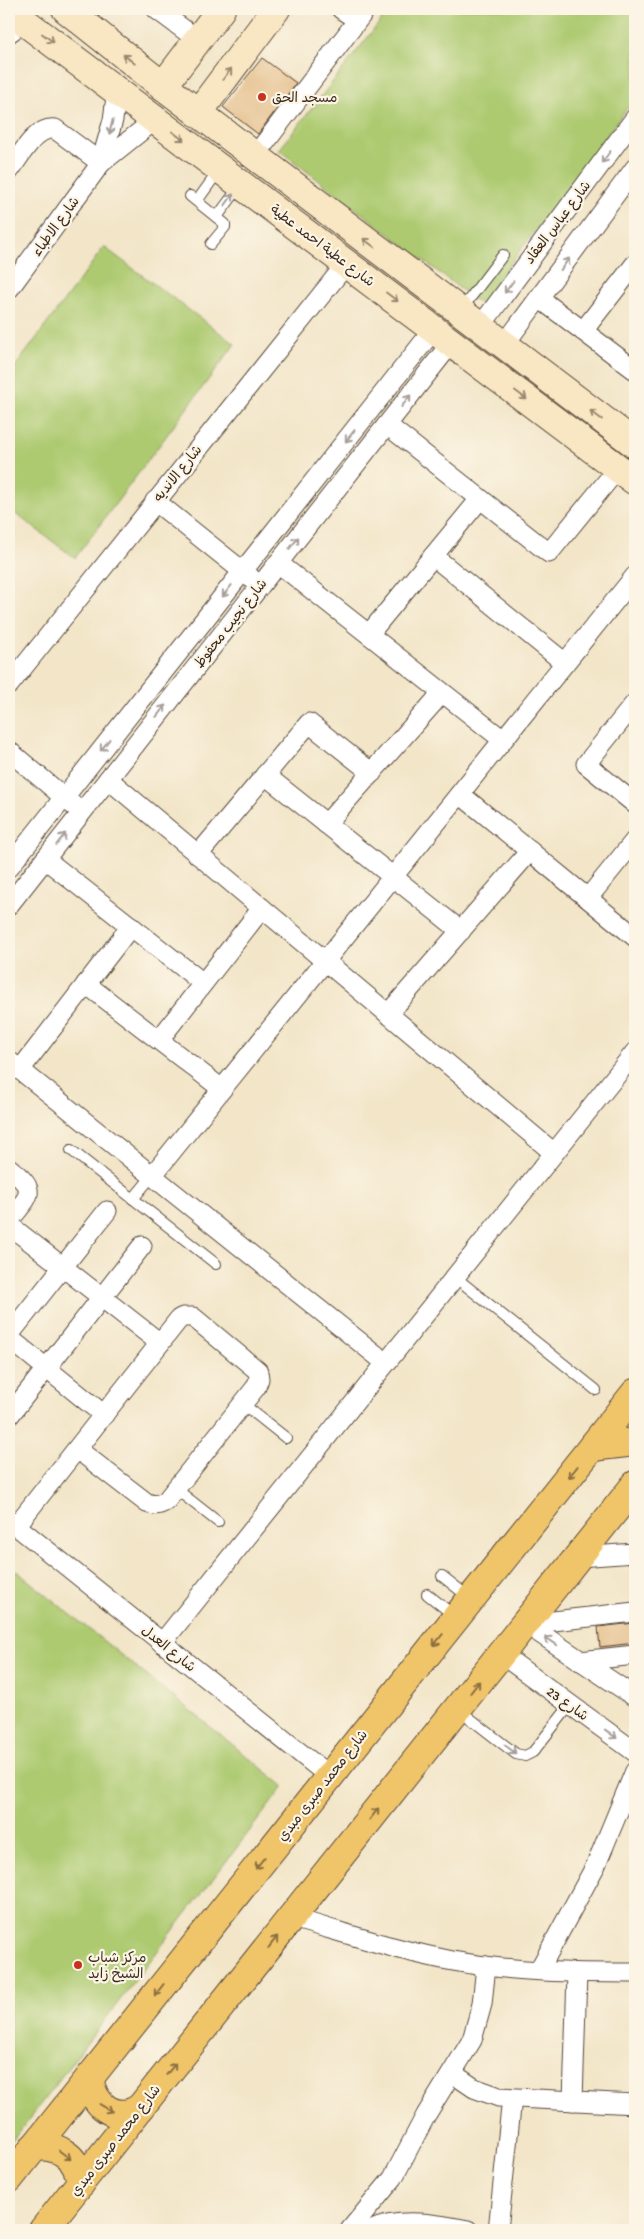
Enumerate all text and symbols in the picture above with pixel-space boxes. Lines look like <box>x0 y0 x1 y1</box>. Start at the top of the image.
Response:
one-way arrow <box>41 33 55 43</box>
one-way arrow <box>123 54 136 65</box>
one-way arrow <box>222 67 232 81</box>
marker: مسجد الحق <box>256 91 268 103</box>
place label: مسجد الحق <box>272 91 337 108</box>
one-way arrow <box>106 119 115 135</box>
one-way arrow <box>171 131 185 141</box>
one-way arrow <box>601 150 611 164</box>
street label: شارع عباس العقاد <box>522 179 596 268</box>
street label: شارع الاطباء <box>30 194 84 261</box>
one-way arrow <box>224 194 234 208</box>
street label: شارع عطية احمد عطية <box>266 202 377 292</box>
one-way arrow <box>363 237 376 248</box>
one-way arrow <box>559 258 570 271</box>
one-way arrow <box>504 280 514 294</box>
one-way arrow <box>385 291 398 302</box>
one-way arrow <box>514 390 528 400</box>
one-way arrow <box>400 395 411 408</box>
one-way arrow <box>589 410 603 420</box>
one-way arrow <box>344 429 355 442</box>
street label: شارع الانديه <box>151 443 207 506</box>
one-way arrow <box>289 537 300 550</box>
street label: شارع نجيب محفوظ <box>192 577 272 673</box>
one-way arrow <box>222 584 233 597</box>
one-way arrow <box>155 705 166 718</box>
one-way arrow <box>99 739 110 752</box>
one-way arrow <box>55 833 66 846</box>
one-way arrow <box>567 1465 578 1478</box>
street label: شارع العدل <box>137 1623 198 1677</box>
one-way arrow <box>432 1633 443 1646</box>
one-way arrow <box>544 1636 558 1646</box>
one-way arrow <box>469 1681 480 1694</box>
street label: شارع 23 <box>542 1684 591 1726</box>
street label: شارع محمد صبرى مبدي <box>275 1727 373 1846</box>
one-way arrow <box>604 1729 618 1739</box>
one-way arrow <box>503 1744 516 1755</box>
one-way arrow <box>368 1808 379 1821</box>
one-way arrow <box>255 1856 266 1869</box>
one-way arrow <box>267 1936 278 1949</box>
place label: مركز شباب الشيخ زايد <box>88 1951 146 1984</box>
marker: مركز شباب الشيخ زايد <box>72 1959 84 1971</box>
one-way arrow <box>154 1983 164 1997</box>
one-way arrow <box>166 2063 177 2076</box>
street label: شارع محمد صبرى مبدي <box>68 2082 166 2201</box>
one-way arrow <box>99 2104 113 2114</box>
one-way arrow <box>58 2150 72 2160</box>

